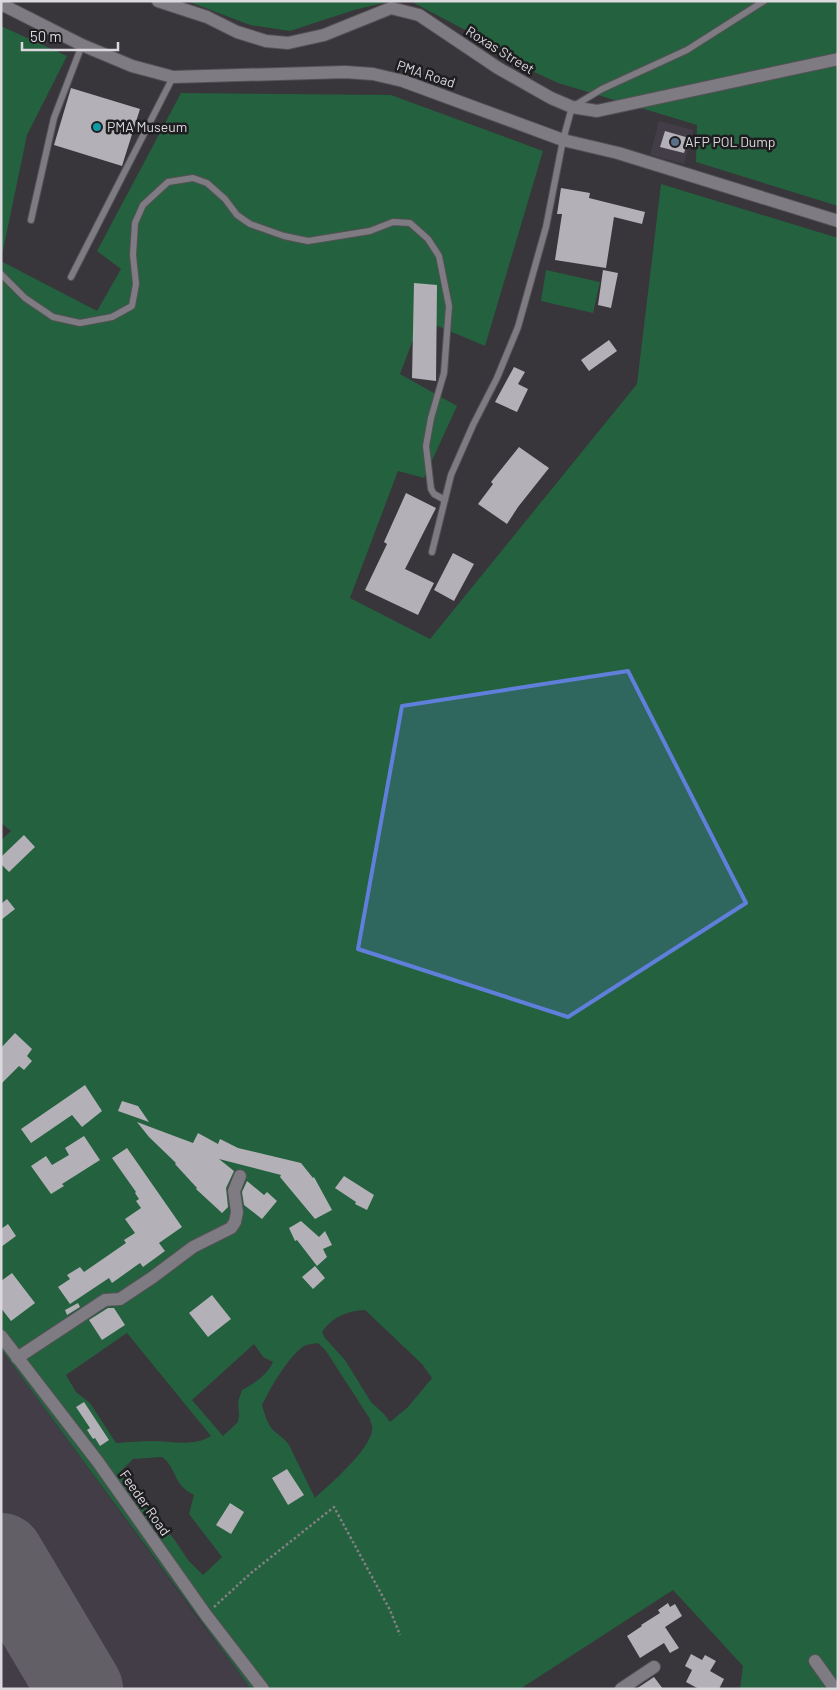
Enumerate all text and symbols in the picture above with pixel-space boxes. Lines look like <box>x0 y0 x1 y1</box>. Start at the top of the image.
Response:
scale bar <box>22 20 119 52</box>
street label: Roxas Street <box>463 22 538 77</box>
text: 50 m <box>30 27 62 45</box>
street label: PMA Road <box>395 56 458 91</box>
place label: PMA Museum <box>107 118 187 135</box>
marker: PMA Museum <box>91 121 103 133</box>
place label: AFP POL Dump <box>685 133 776 150</box>
marker: AFP POL Dump <box>669 136 681 148</box>
street label: Feeder Road <box>117 1467 174 1539</box>

